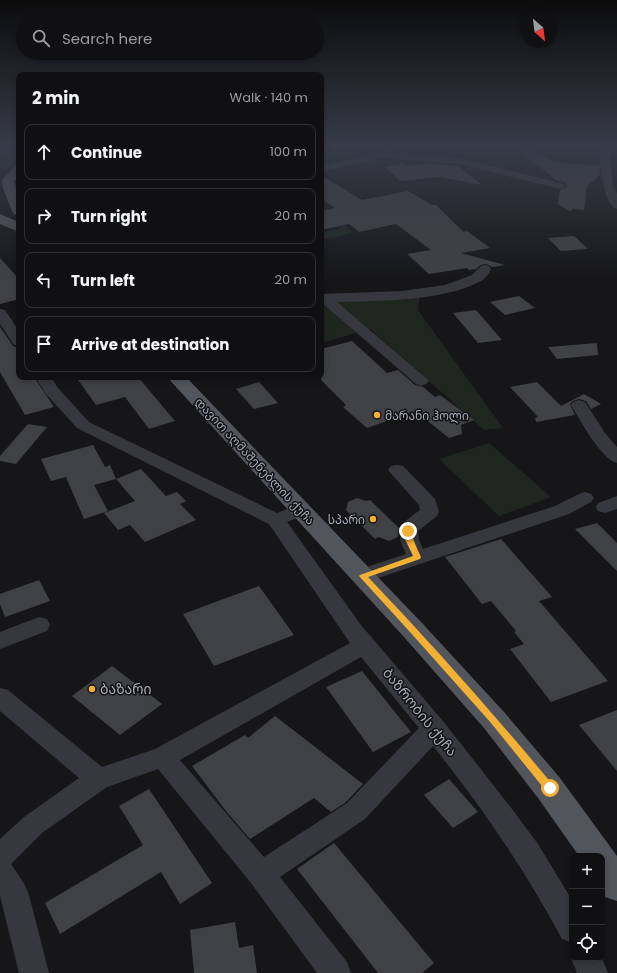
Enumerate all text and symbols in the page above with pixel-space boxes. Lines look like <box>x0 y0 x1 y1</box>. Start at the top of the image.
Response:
north arrow <box>521 12 557 48</box>
search box <box>16 16 324 60</box>
icon: search <box>30 27 52 49</box>
text: Search here <box>62 28 152 49</box>
text: 2 min <box>32 86 80 110</box>
text: Walk · 140 m <box>230 88 308 107</box>
icon: ahead <box>33 141 55 163</box>
text: Continue <box>71 142 142 163</box>
text: 100 m <box>270 142 307 161</box>
icon: right <box>33 205 55 227</box>
text: Turn right <box>71 206 147 227</box>
text: 20 m <box>274 206 307 225</box>
icon: left <box>33 269 55 291</box>
text: Turn left <box>71 270 135 291</box>
text: 20 m <box>274 270 307 289</box>
icon: arrive <box>33 333 55 355</box>
text: Arrive at destination <box>71 334 229 355</box>
street label: დავით აღმაშენებლის ქუჩა <box>191 394 319 528</box>
place label: მარანი ჰოლი <box>385 407 469 424</box>
marker: მარანი ჰოლი <box>372 410 382 420</box>
place label: სპარი <box>328 511 365 528</box>
marker: სპარი <box>368 514 378 524</box>
route end <box>399 522 417 540</box>
street label: ბაზრობის ქუჩა <box>378 664 462 760</box>
place label: ბაზარი <box>100 679 152 699</box>
marker: ბაზარი <box>87 684 97 694</box>
route start <box>541 779 559 797</box>
map controls <box>569 853 605 961</box>
button: + <box>569 853 605 889</box>
button: − <box>569 889 605 925</box>
button: locate <box>569 925 605 961</box>

